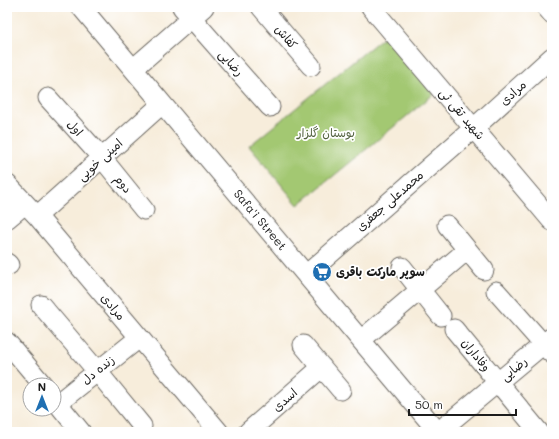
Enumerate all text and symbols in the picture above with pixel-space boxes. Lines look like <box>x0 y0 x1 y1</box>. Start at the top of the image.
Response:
street label: کفاش <box>272 21 302 52</box>
street label: رضایی <box>215 46 248 79</box>
street label: مرادی <box>496 76 529 108</box>
street label: شهید تقی ئی <box>436 84 489 143</box>
street label: اول <box>64 116 87 140</box>
park label: بوستان گلزار <box>296 124 355 141</box>
street label: امینی خویی <box>73 135 126 185</box>
street label: محمدعلی جعفری <box>352 167 427 235</box>
street label: دوم <box>110 171 136 197</box>
street label: Safa'i Street <box>231 186 291 253</box>
supermarket icon: سوپر مارکت باقری <box>311 261 333 283</box>
place label: سوپر مارکت باقری <box>336 263 425 280</box>
street label: مرادی <box>98 290 130 323</box>
street label: وفاداران <box>458 335 495 375</box>
street label: زنده دل <box>78 351 117 387</box>
street label: رضایی <box>497 352 531 385</box>
north arrow <box>22 377 62 417</box>
text: N <box>38 379 46 394</box>
street label: اسدی <box>269 384 300 414</box>
scale bar <box>409 391 516 417</box>
text: 50 m <box>415 396 443 412</box>

